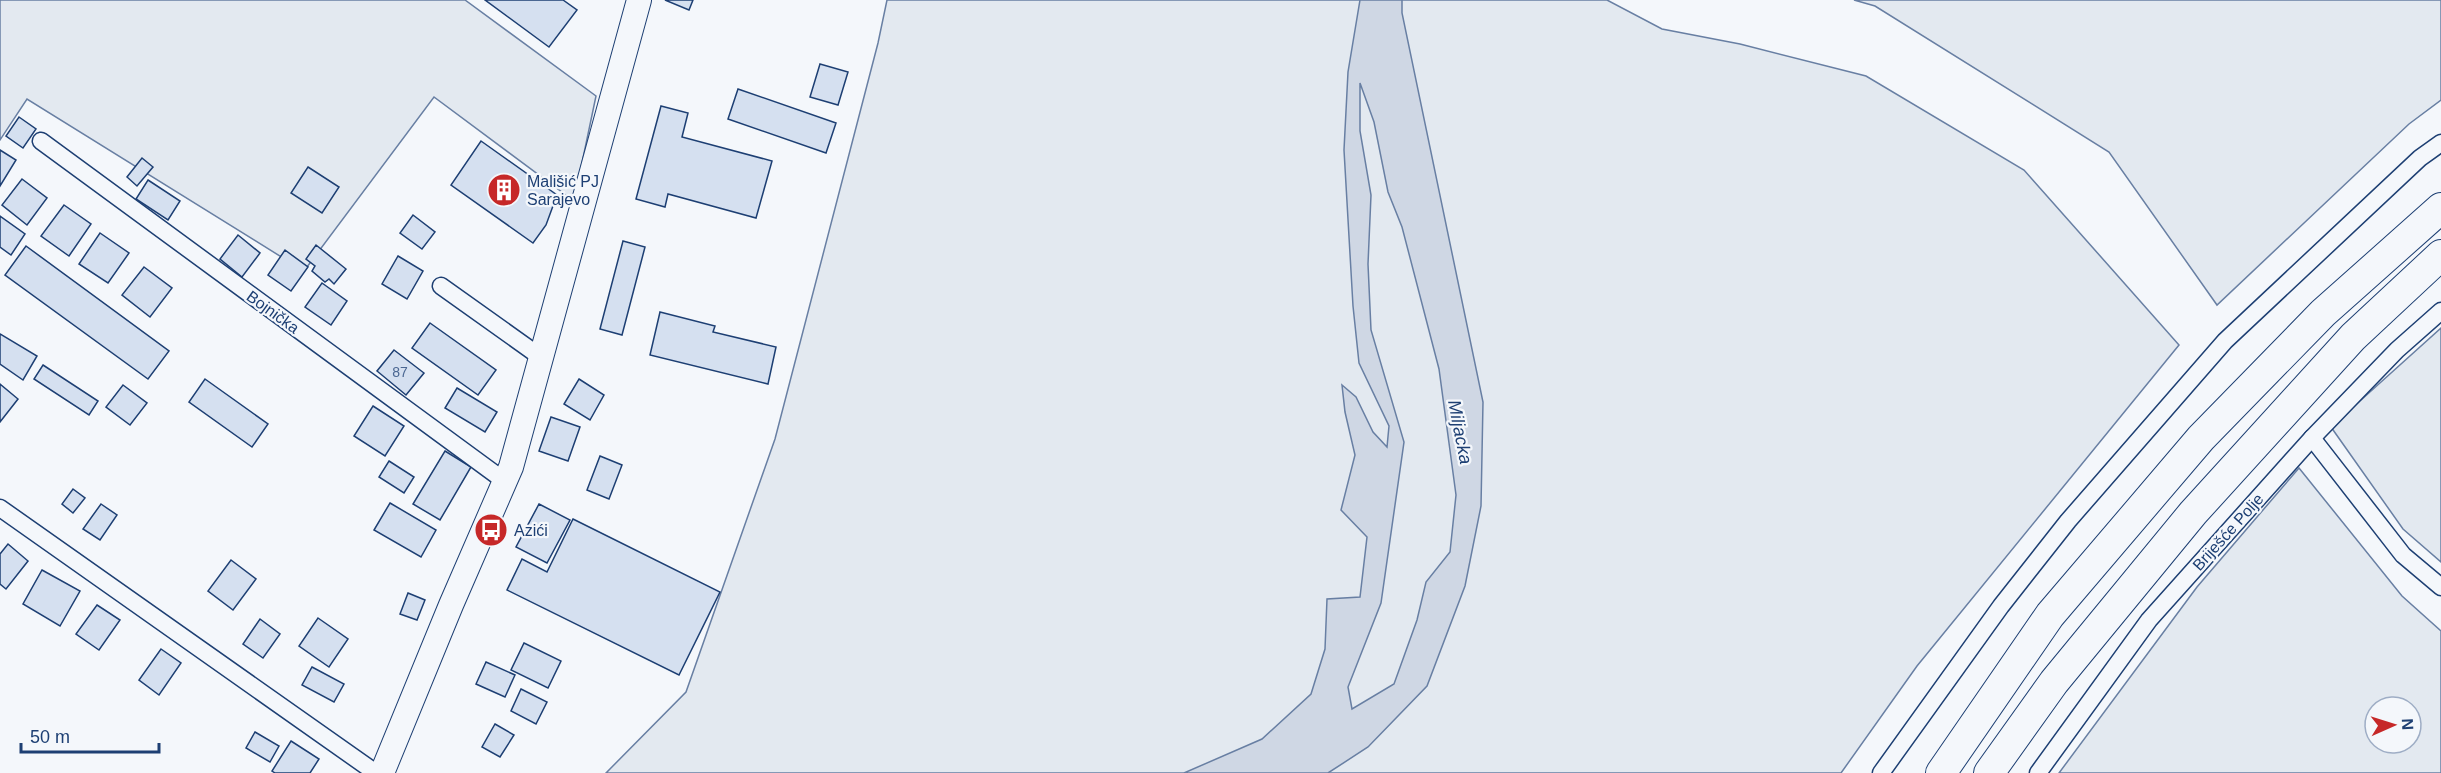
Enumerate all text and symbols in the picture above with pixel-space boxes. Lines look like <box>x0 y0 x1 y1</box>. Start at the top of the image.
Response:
building icon: Mališić PJ Sarajevo <box>486 172 522 208</box>
place label: Mališić PJ Sarajevo <box>527 173 599 208</box>
street label: Bojnička <box>244 287 303 337</box>
house number: 87 <box>392 364 408 380</box>
water label: Miljacka <box>1444 398 1476 466</box>
street label: Briješće Polje <box>2189 490 2267 574</box>
bus stop icon: Azići <box>473 512 509 548</box>
place label: Azići <box>514 522 548 539</box>
north arrow <box>2363 695 2423 755</box>
scale bar <box>21 716 159 754</box>
text: N <box>2399 718 2416 730</box>
text: 50 m <box>30 727 70 747</box>

